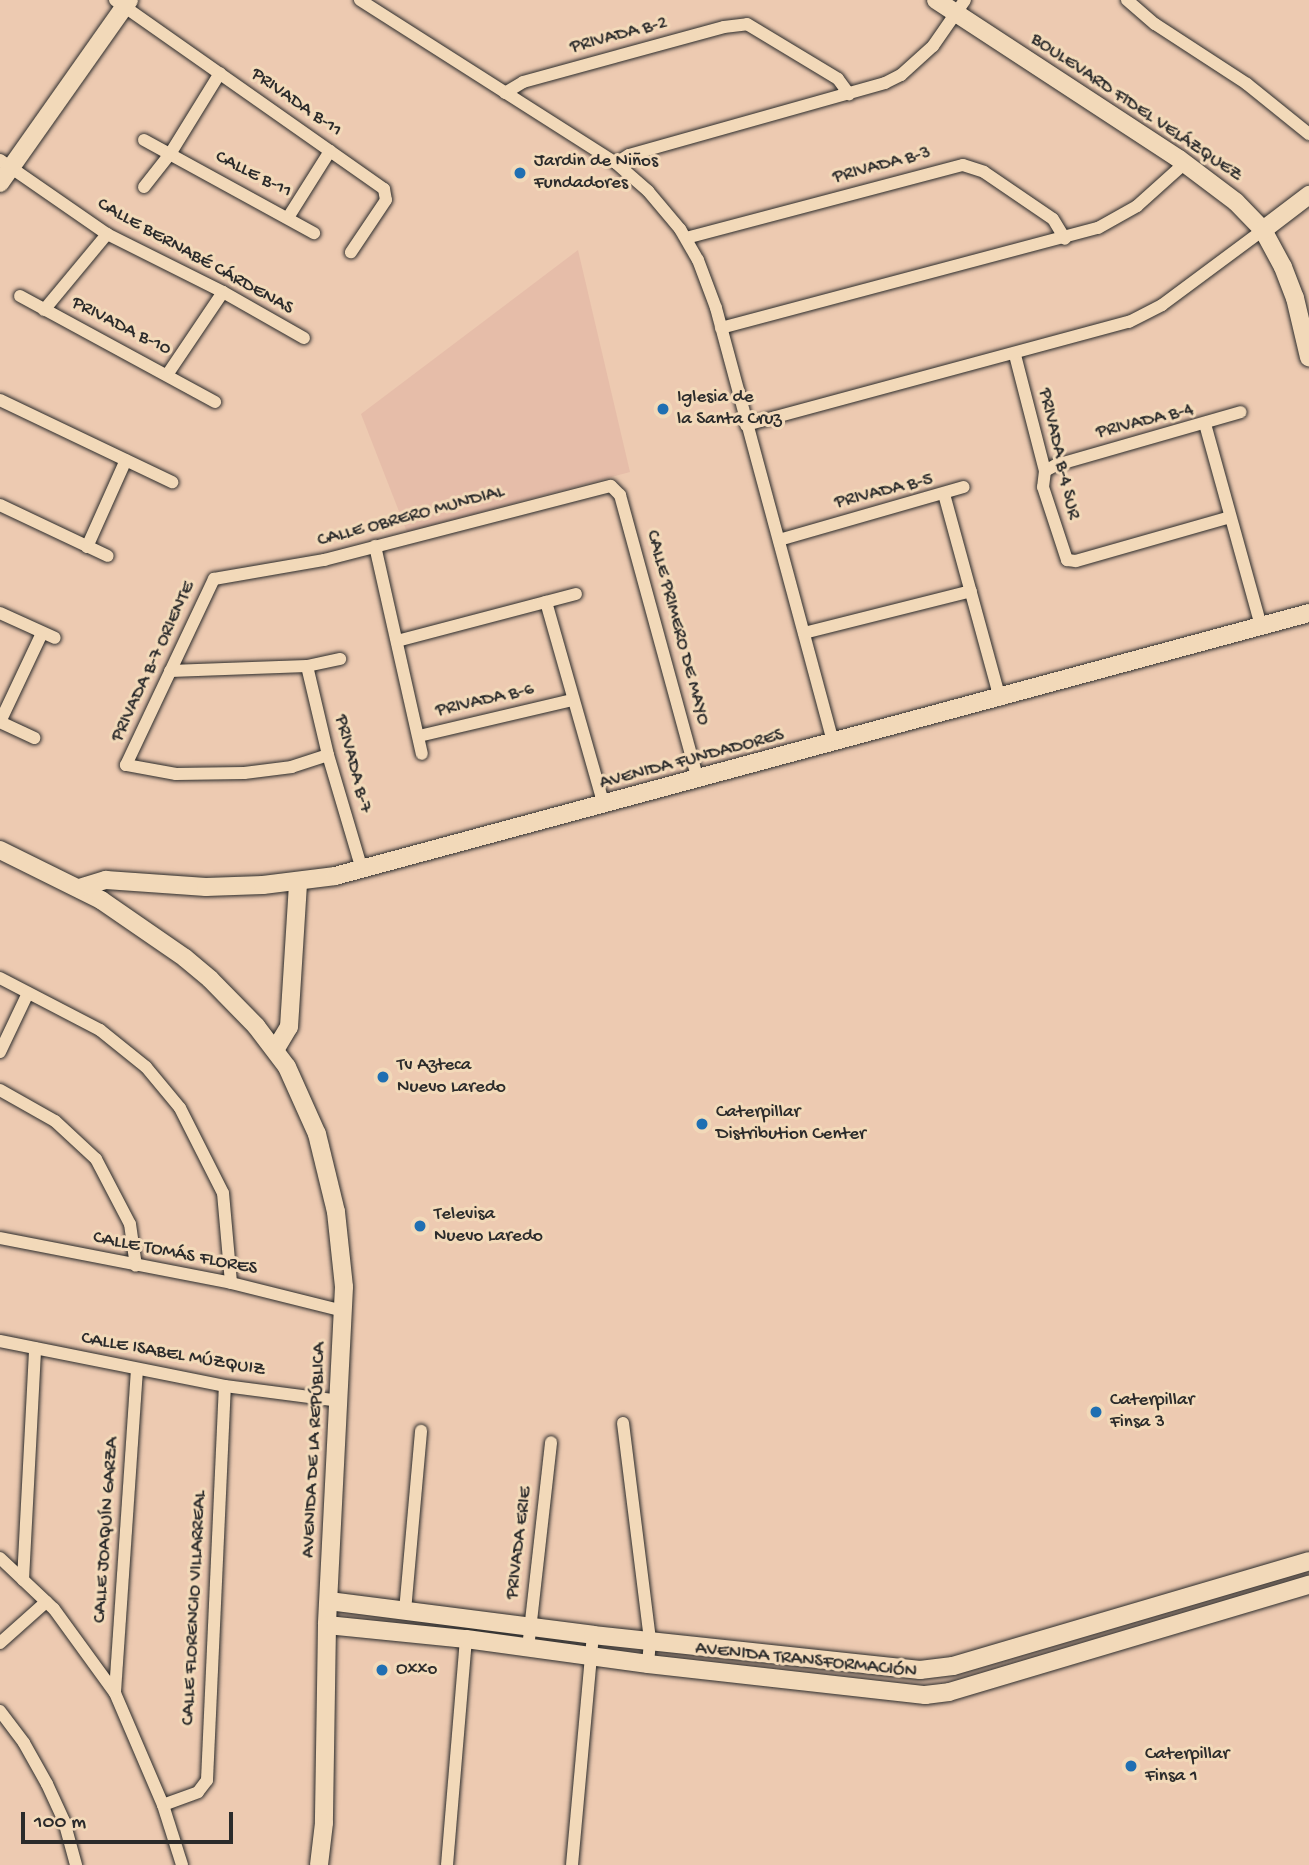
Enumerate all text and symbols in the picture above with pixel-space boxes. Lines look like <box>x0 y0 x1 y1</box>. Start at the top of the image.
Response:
street label: PRIVADA B-2 <box>568 12 670 60</box>
street label: BOULEVARD FIDEL VELÁZQUEZ <box>1026 29 1246 187</box>
street label: PRIVADA B-11 <box>246 63 346 143</box>
street label: PRIVADA B-3 <box>831 142 933 190</box>
street label: CALLE B-11 <box>211 146 295 204</box>
place label: Jardin de Niños Fundadores <box>534 151 658 195</box>
marker: Jardin de Niños Fundadores <box>512 165 528 181</box>
street label: CALLE BERNABÉ CÁRDENAS <box>93 193 297 321</box>
street label: PRIVADA B-10 <box>67 292 175 362</box>
street label: PRIVADA B-4 SUR <box>1032 386 1084 522</box>
place label: Iglesia de la Santa Cruz <box>677 387 782 431</box>
street label: PRIVADA B-4 <box>1094 399 1196 445</box>
marker: Iglesia de la Santa Cruz <box>655 401 671 417</box>
street label: PRIVADA B-5 <box>832 469 936 515</box>
street label: CALLE OBRERO MUNDIAL <box>315 481 507 553</box>
street label: CALLE PRIMERO DE MAYO <box>640 528 714 728</box>
street label: PRIVADA B-7 ORIENTE <box>107 578 201 746</box>
street label: PRIVADA B-6 <box>434 679 536 723</box>
street label: PRIVADA B-7 <box>328 713 376 815</box>
street label: AVENIDA FUNDADORES <box>597 724 787 796</box>
place label: Tv Azteca Nuevo Laredo <box>397 1055 506 1099</box>
marker: Tv Azteca Nuevo Laredo <box>375 1069 391 1085</box>
place label: Caterpillar Distribution Center <box>716 1102 866 1146</box>
marker: Caterpillar Distribution Center <box>694 1116 710 1132</box>
place label: Televisa Nuevo Laredo <box>434 1204 543 1248</box>
marker: Televisa Nuevo Laredo <box>412 1218 428 1234</box>
street label: CALLE TOMÁS FLORES <box>91 1227 259 1281</box>
street label: CALLE ISABEL MÚZQUIZ <box>79 1328 267 1382</box>
street label: AVENIDA DE LA REPÚBLICA <box>298 1342 332 1558</box>
place label: Caterpillar Finsa 3 <box>1110 1390 1194 1434</box>
marker: Caterpillar Finsa 3 <box>1088 1404 1104 1420</box>
street label: CALLE JOAQUÍN GARZA <box>89 1436 125 1624</box>
street label: PRIVADA ERIE <box>502 1486 538 1600</box>
street label: CALLE FLORENCIO VILLARREAL <box>177 1490 213 1726</box>
street label: AVENIDA TRANSFORMACIÓN <box>694 1638 918 1684</box>
place label: Oxxo <box>396 1659 437 1681</box>
marker: Oxxo <box>374 1662 390 1678</box>
place label: Caterpillar Finsa 1 <box>1145 1744 1229 1788</box>
marker: Caterpillar Finsa 1 <box>1123 1758 1139 1774</box>
scale bar <box>24 1798 236 1842</box>
text: 100 m <box>34 1811 86 1836</box>

